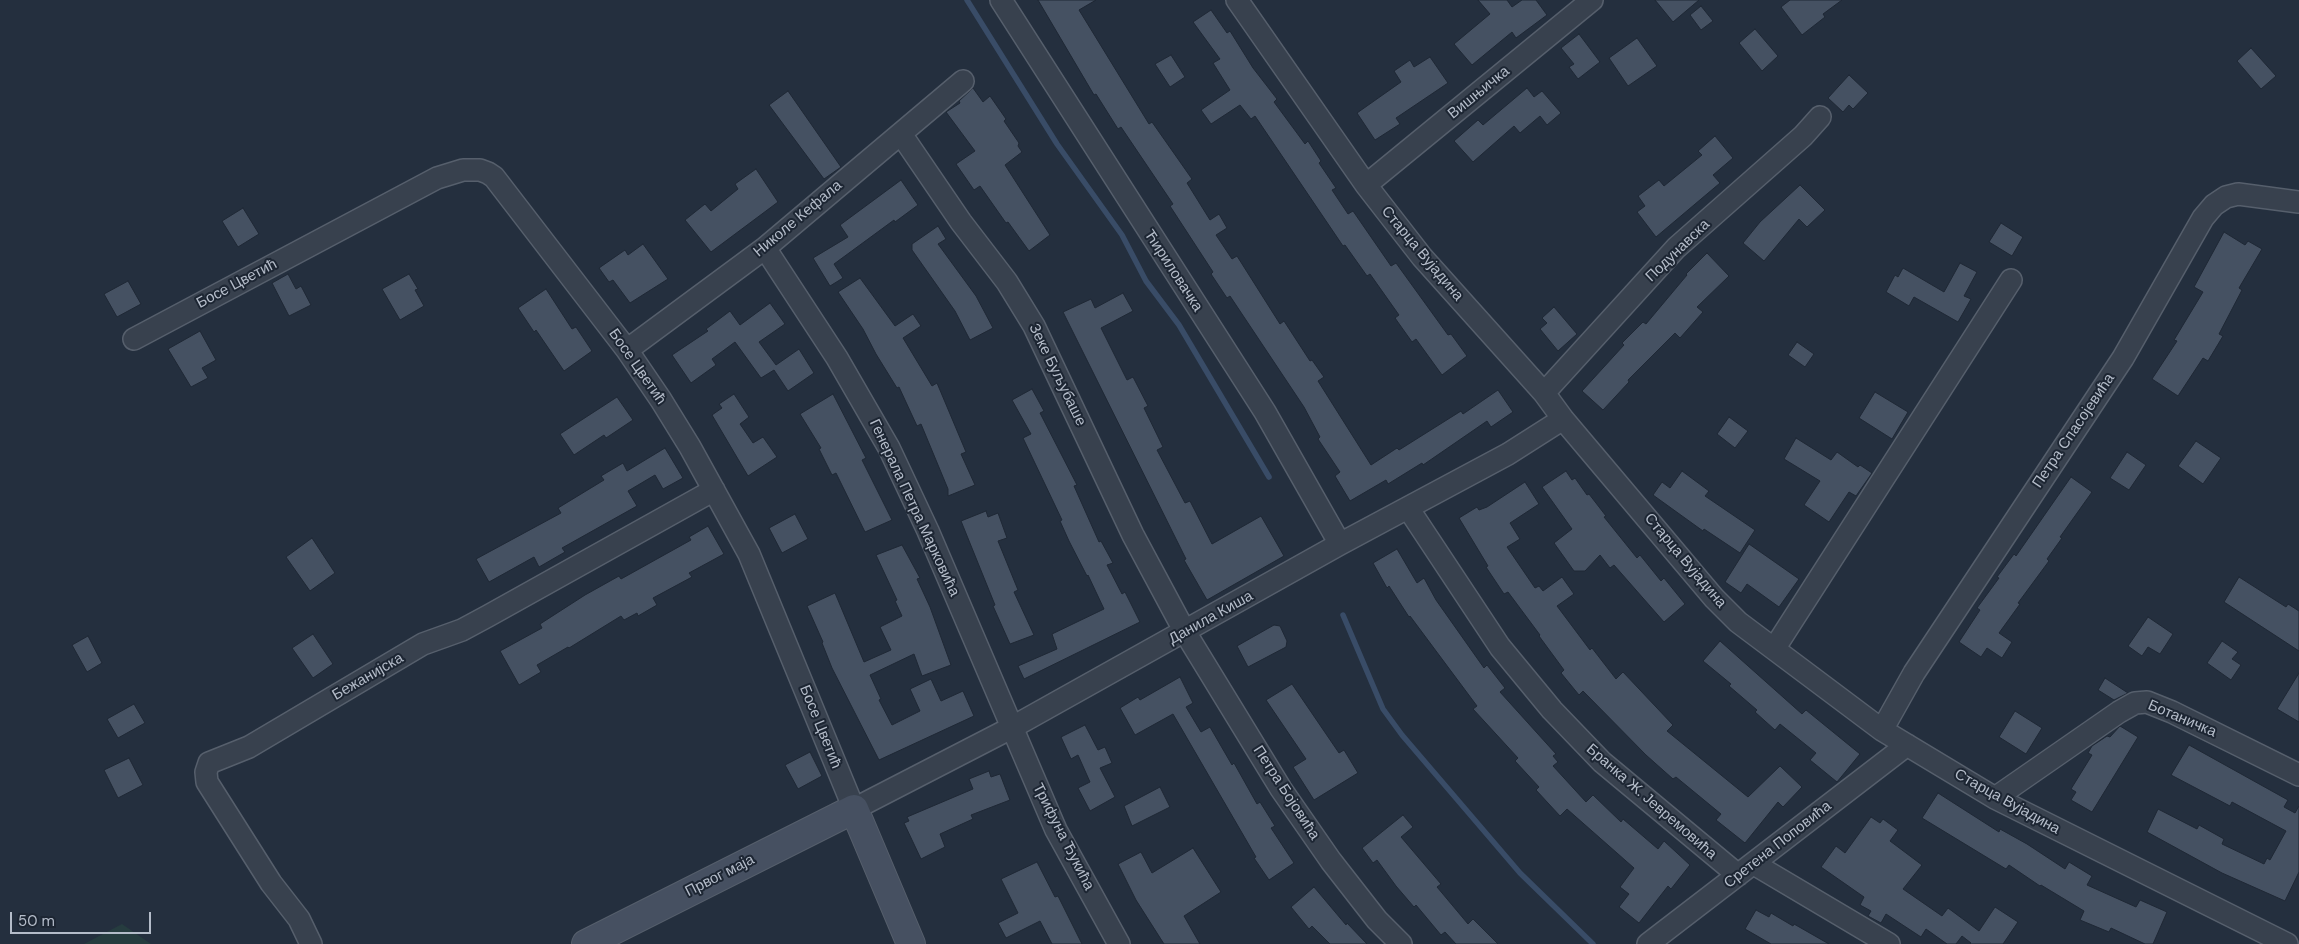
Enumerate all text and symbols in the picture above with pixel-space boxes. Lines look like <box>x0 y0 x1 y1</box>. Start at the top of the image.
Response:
street label: Вишњичка <box>1445 63 1513 123</box>
street label: Николе Кефала <box>750 177 846 261</box>
street label: Старца Вујадина <box>1377 203 1467 305</box>
street label: Подунавска <box>1642 216 1714 286</box>
street label: Ћириловачка <box>1140 227 1206 315</box>
street label: Босе Цветић <box>194 255 280 313</box>
street label: Зеке Буљубаше <box>1024 321 1090 429</box>
street label: Босе Цветић <box>604 326 670 408</box>
street label: Петра Спасојевића <box>2029 370 2119 492</box>
street label: Генерала Петра Марковића <box>865 417 963 599</box>
street label: Старца Вујадина <box>1640 510 1730 612</box>
street label: Данила Киша <box>1166 587 1256 649</box>
street label: Бежанијска <box>329 649 407 705</box>
street label: Босе Цветић <box>795 683 845 771</box>
street label: Ботаничка <box>2145 697 2219 741</box>
street label: Бранка Ж. Јевремовића <box>1582 740 1720 864</box>
street label: Петра Бојовића <box>1249 742 1323 844</box>
street label: Старца Вујадина <box>1951 766 2063 838</box>
street label: Трифуна Ђукића <box>1028 781 1098 893</box>
street label: Сретена Поповића <box>1721 797 1835 893</box>
street label: Првог маја <box>682 851 758 901</box>
scale bar <box>12 902 154 934</box>
text: 50 m <box>18 911 55 931</box>

